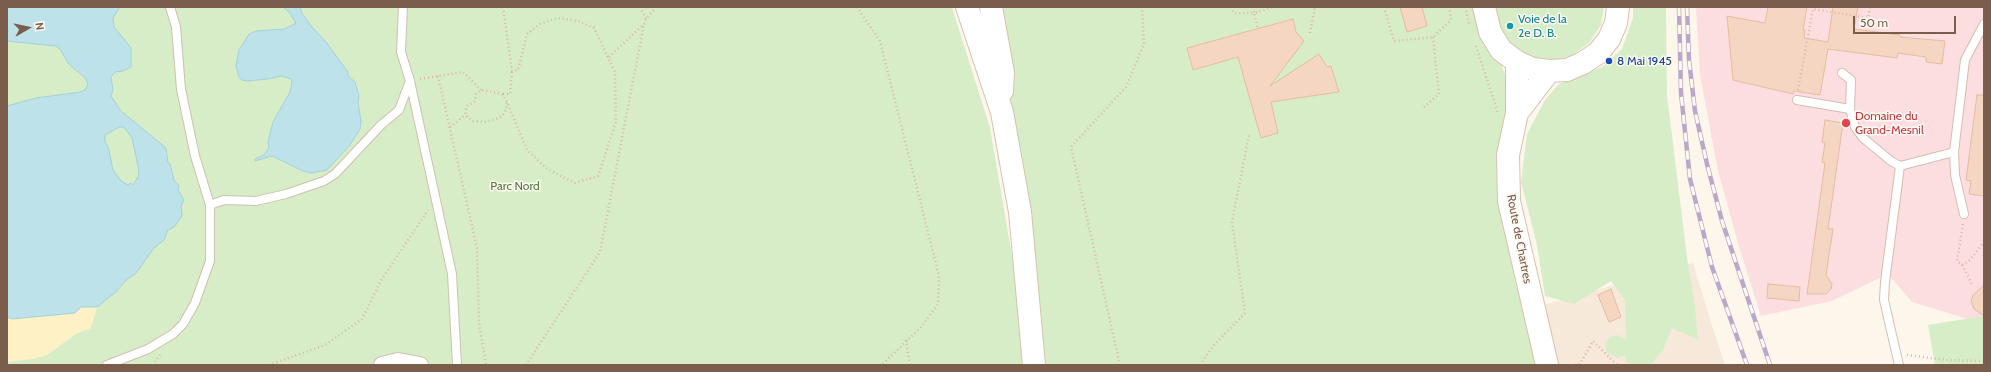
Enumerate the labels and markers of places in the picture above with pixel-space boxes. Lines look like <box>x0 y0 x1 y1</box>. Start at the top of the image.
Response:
place label: Voie de la 2e D. B. <box>1518 12 1567 40</box>
marker: Voie de la 2e D. B. <box>1505 21 1515 31</box>
place label: 8 Mai 1945 <box>1617 54 1672 68</box>
marker: 8 Mai 1945 <box>1604 56 1614 66</box>
place label: Domaine du Grand-Mesnil <box>1855 109 1924 137</box>
marker: Domaine du Grand-Mesnil <box>1840 117 1852 129</box>

